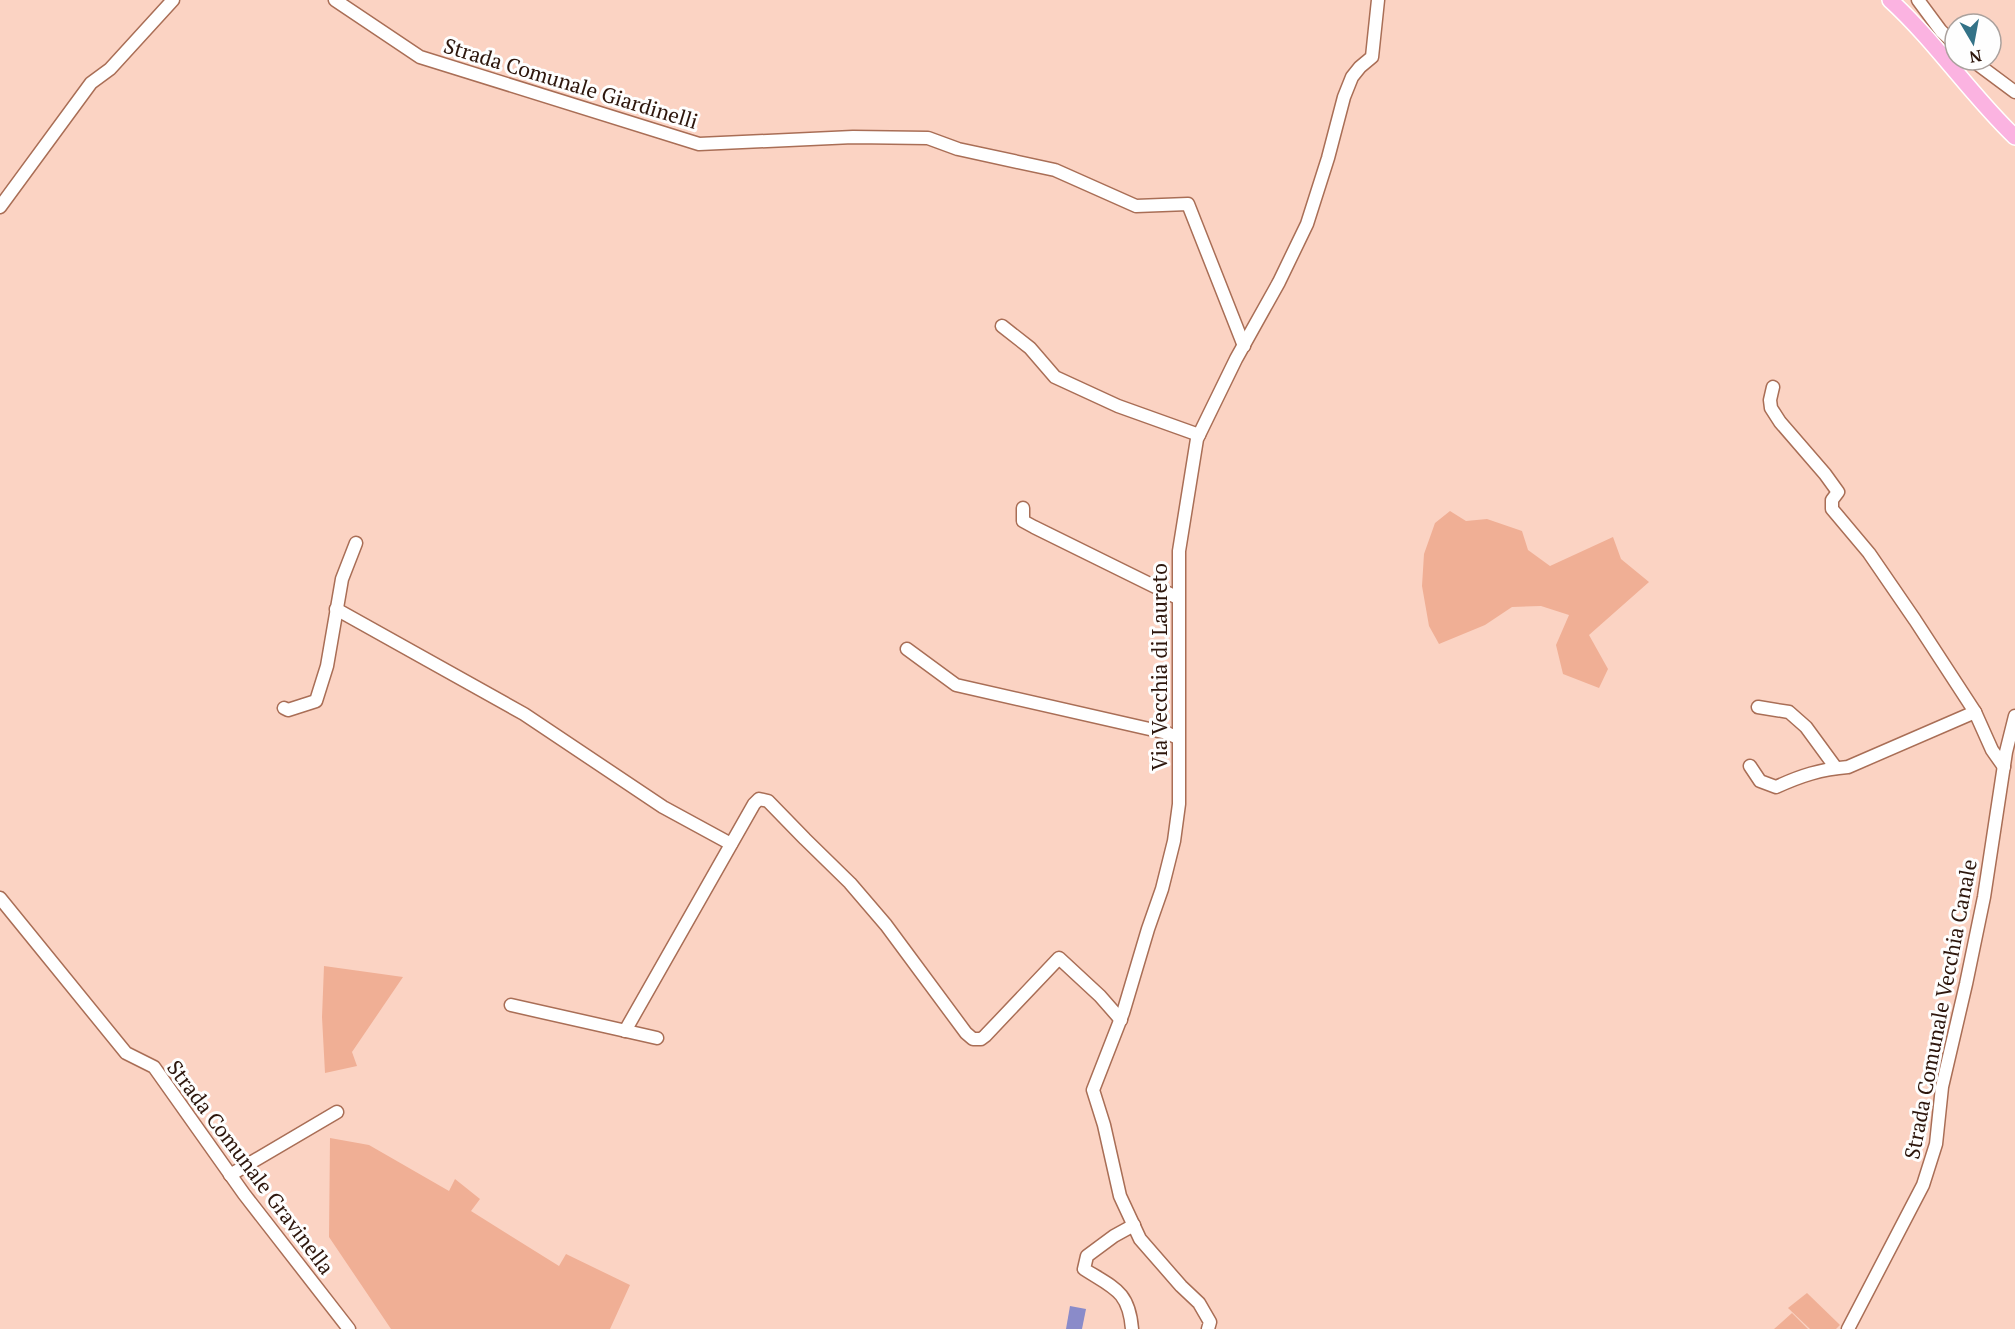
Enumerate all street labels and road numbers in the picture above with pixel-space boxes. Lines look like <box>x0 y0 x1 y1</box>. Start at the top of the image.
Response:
street label: Strada Comunale Giardinelli <box>440 31 702 135</box>
street label: Via Vecchia di Laureto <box>1145 563 1173 771</box>
street label: Strada Comunale Vecchia Canale <box>1897 857 1983 1161</box>
street label: Strada Comunale Gravinella <box>161 1054 341 1280</box>

